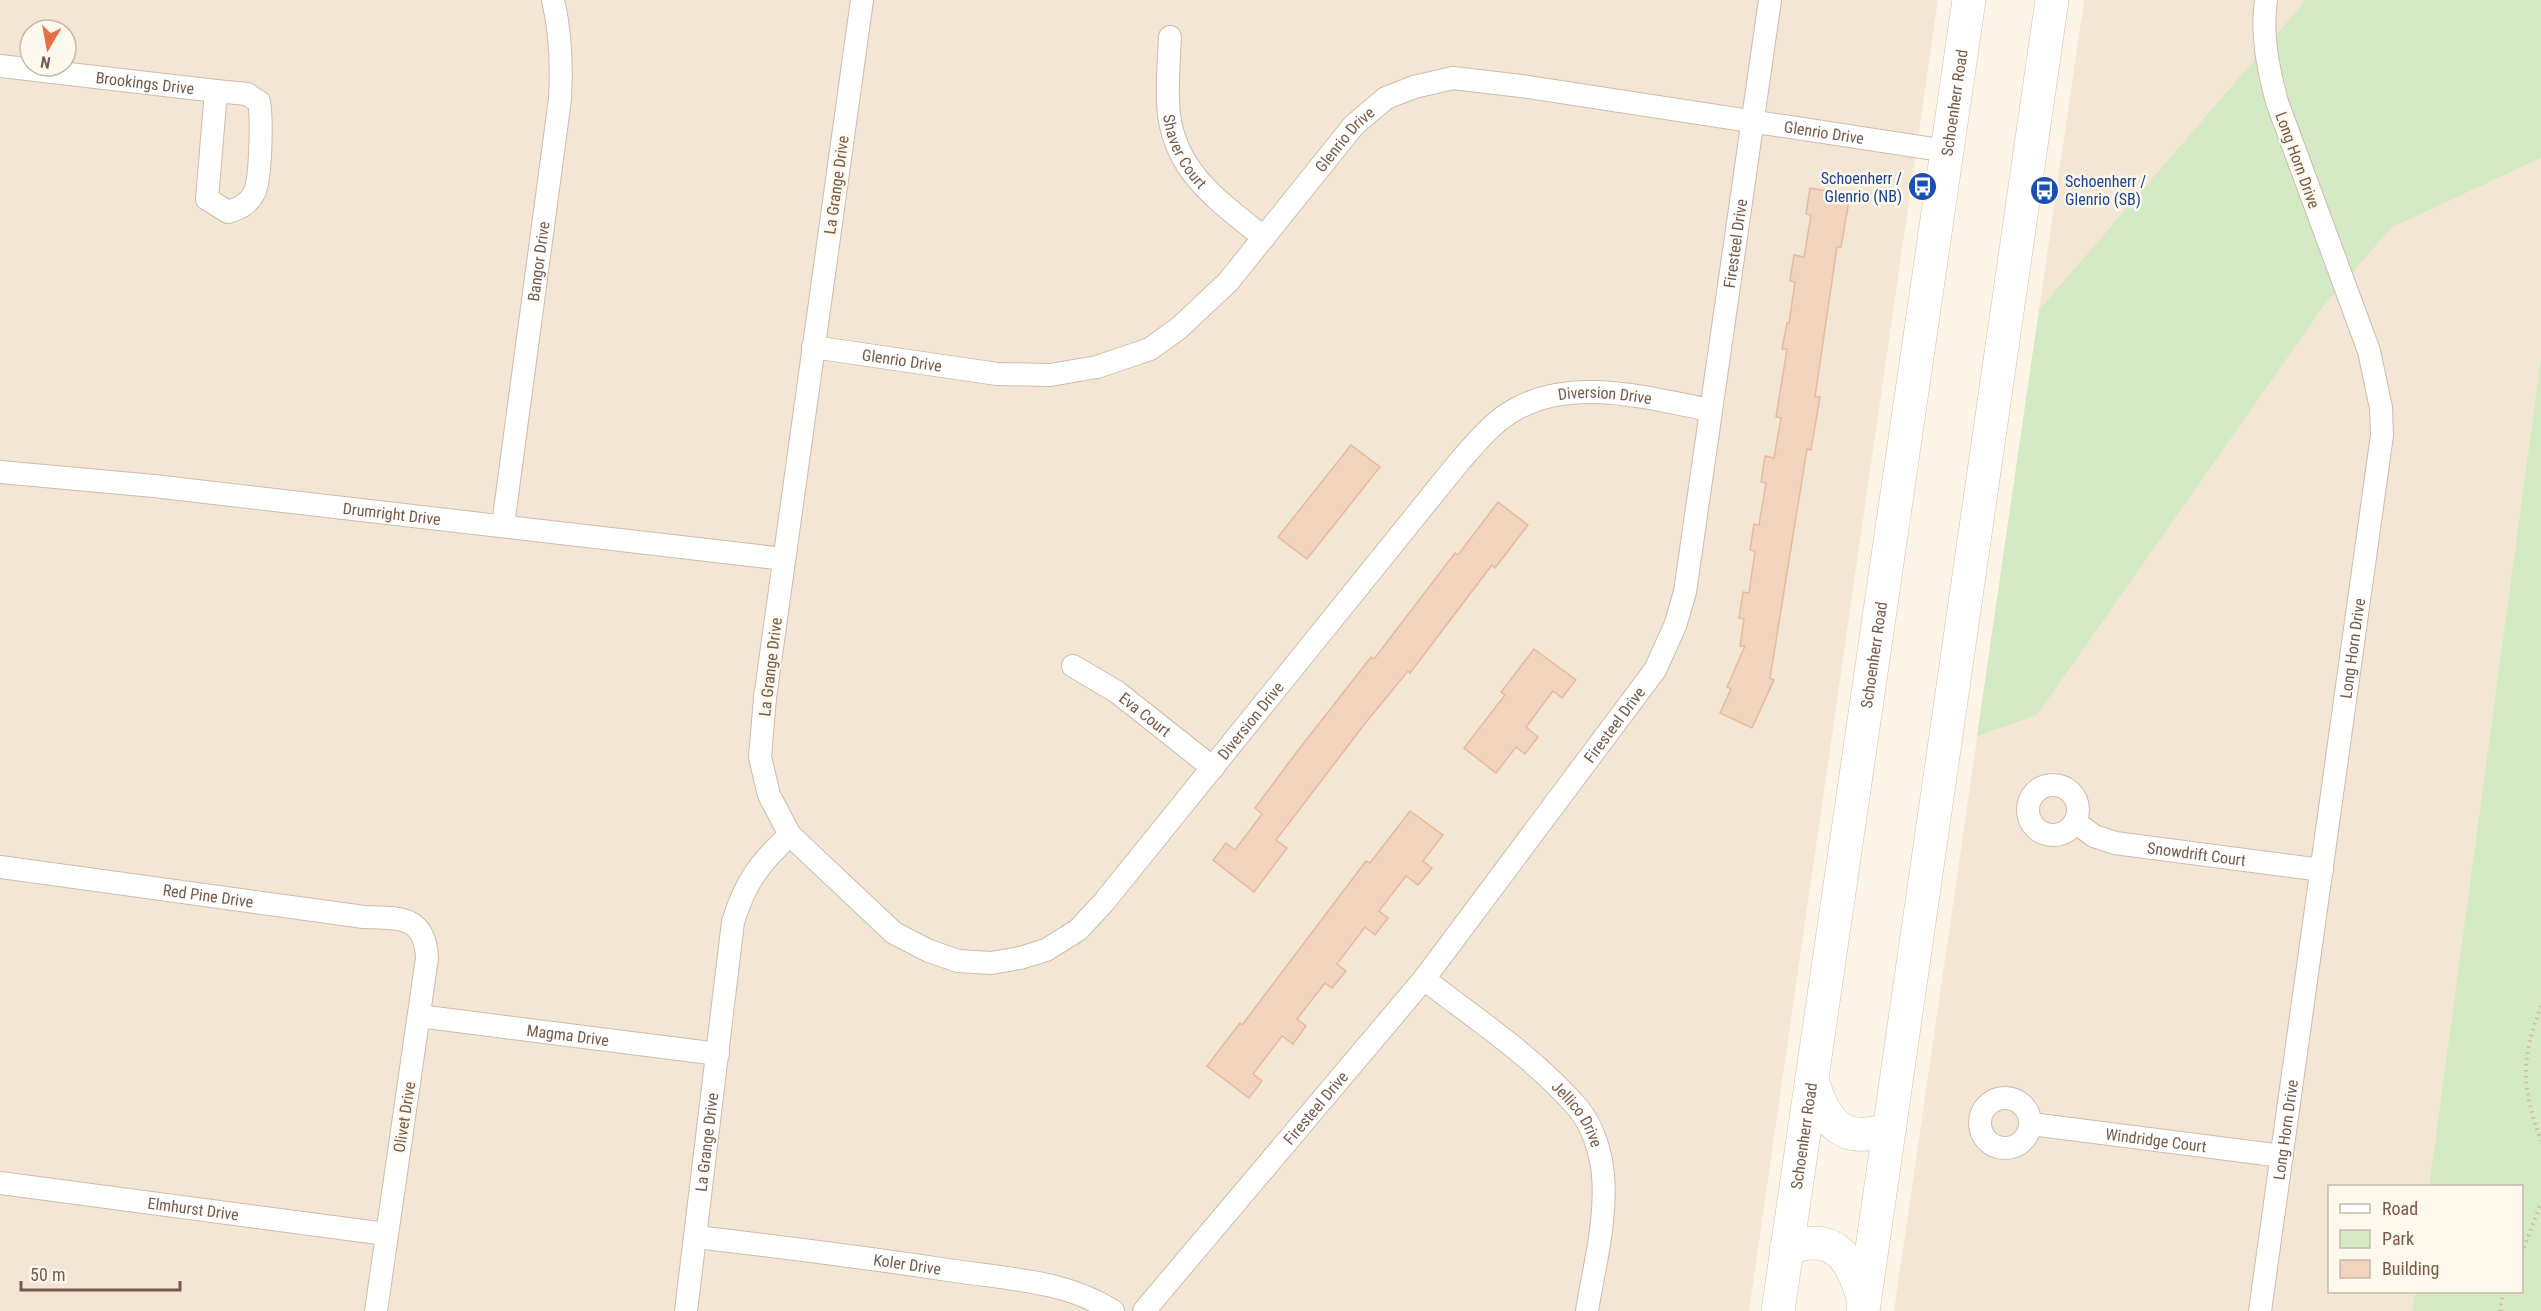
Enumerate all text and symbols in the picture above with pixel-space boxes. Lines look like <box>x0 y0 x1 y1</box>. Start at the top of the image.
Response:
north arrow <box>18 18 78 78</box>
street label: Schoenherr Road <box>1937 48 1972 157</box>
text: N <box>39 52 52 72</box>
street label: Brookings Drive <box>95 68 195 98</box>
street label: Glenrio Drive <box>1311 103 1378 176</box>
street label: Long Horn Drive <box>2271 109 2324 211</box>
street label: Shaver Court <box>1159 113 1211 193</box>
street label: Glenrio Drive <box>1783 117 1865 148</box>
street label: La Grange Drive <box>820 135 853 236</box>
place label: Schoenherr / Glenrio (NB) <box>1821 169 1902 206</box>
bus stop icon: Schoenherr / Glenrio (NB) <box>1907 171 1939 203</box>
place label: Schoenherr / Glenrio (SB) <box>2065 172 2146 209</box>
bus stop icon: Schoenherr / Glenrio (SB) <box>2028 174 2060 206</box>
street label: Firesteel Drive <box>1720 198 1751 289</box>
street label: Bangor Drive <box>524 220 554 303</box>
street label: Glenrio Drive <box>861 345 943 376</box>
street label: Diversion Drive <box>1557 383 1653 408</box>
street label: Drumright Drive <box>342 499 442 529</box>
street label: Long Horn Drive <box>2336 597 2369 700</box>
street label: Schoenherr Road <box>1857 600 1891 710</box>
street label: La Grange Drive <box>755 617 786 718</box>
street label: Diversion Drive <box>1214 678 1288 763</box>
street label: Firesteel Drive <box>1580 683 1649 767</box>
street label: Eva Court <box>1115 688 1175 741</box>
street label: Snowdrift Court <box>2146 838 2247 870</box>
street label: Red Pine Drive <box>162 880 254 912</box>
street label: Magma Drive <box>525 1021 610 1050</box>
street label: Firesteel Drive <box>1280 1067 1352 1148</box>
street label: Jellico Drive <box>1548 1077 1606 1150</box>
street label: Long Horn Drive <box>2269 1078 2302 1181</box>
street label: Olivet Drive <box>390 1080 419 1154</box>
street label: Schoenherr Road <box>1787 1081 1821 1190</box>
street label: La Grange Drive <box>691 1092 722 1193</box>
street label: Windridge Court <box>2104 1125 2208 1156</box>
legend <box>2328 1185 2523 1293</box>
street label: Elmhurst Drive <box>147 1194 240 1224</box>
text: Road <box>2382 1198 2418 1219</box>
text: Park <box>2382 1228 2414 1249</box>
street label: Koler Drive <box>872 1250 942 1279</box>
scale bar <box>21 1254 180 1292</box>
text: Building <box>2382 1258 2439 1279</box>
text: 50 m <box>30 1264 65 1285</box>

